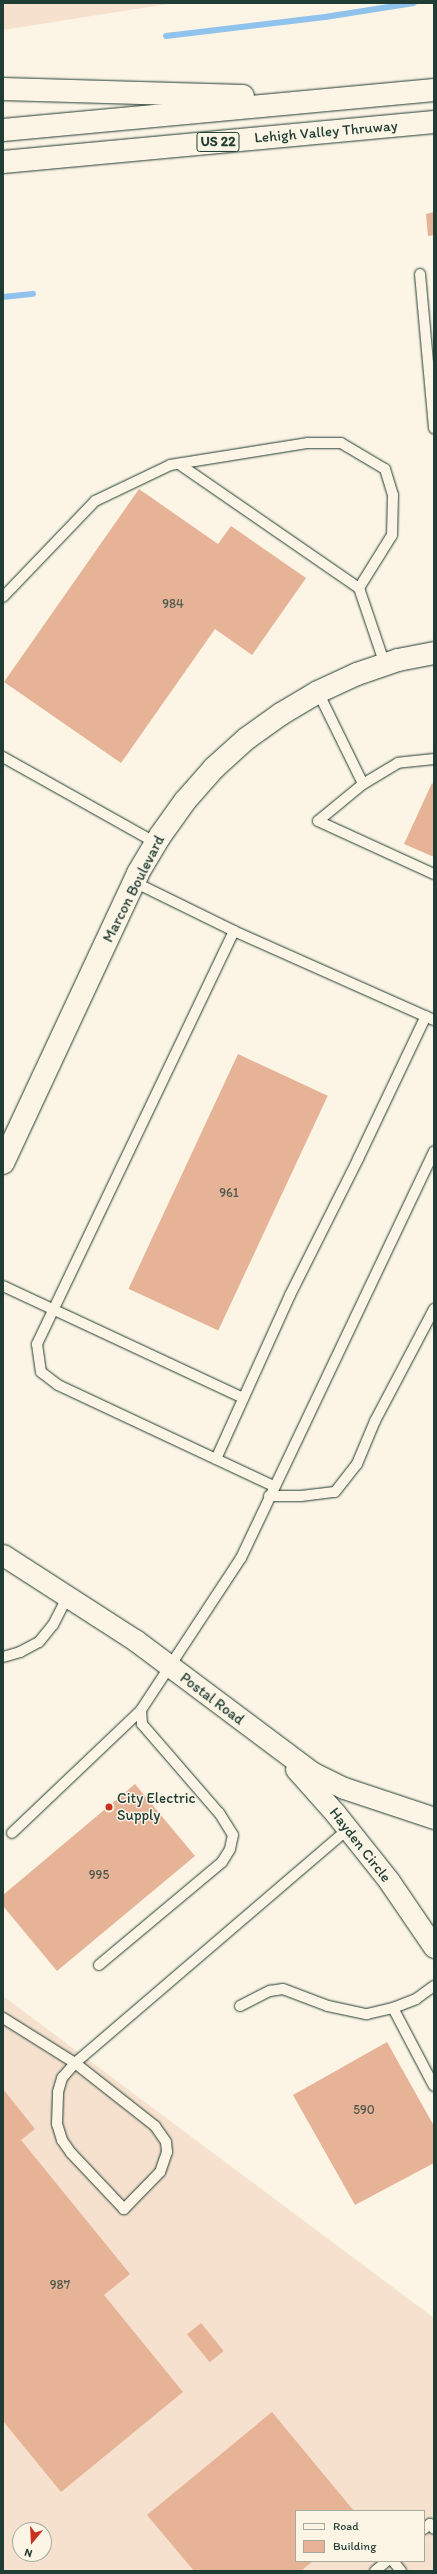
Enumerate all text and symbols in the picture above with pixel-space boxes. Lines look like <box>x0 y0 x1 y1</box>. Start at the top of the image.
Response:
street label: Lehigh Valley Thruway <box>254 117 398 147</box>
road number: US 22 <box>196 130 240 154</box>
house number: 984 <box>162 596 184 612</box>
street label: Marcon Boulevard <box>99 832 169 946</box>
house number: 961 <box>219 1185 239 1201</box>
street label: Postal Road <box>176 1669 248 1729</box>
place label: City Electric Supply <box>117 1789 195 1824</box>
marker: City Electric Supply <box>104 1802 114 1812</box>
street label: Hayden Circle <box>325 1804 395 1886</box>
house number: 995 <box>89 1867 109 1883</box>
house number: 590 <box>353 2102 375 2118</box>
house number: 987 <box>50 2277 70 2293</box>
legend <box>295 2510 425 2562</box>
text: Road <box>333 2519 359 2533</box>
north arrow <box>12 2522 52 2562</box>
text: Building <box>333 2539 376 2553</box>
text: N <box>23 2546 34 2560</box>

